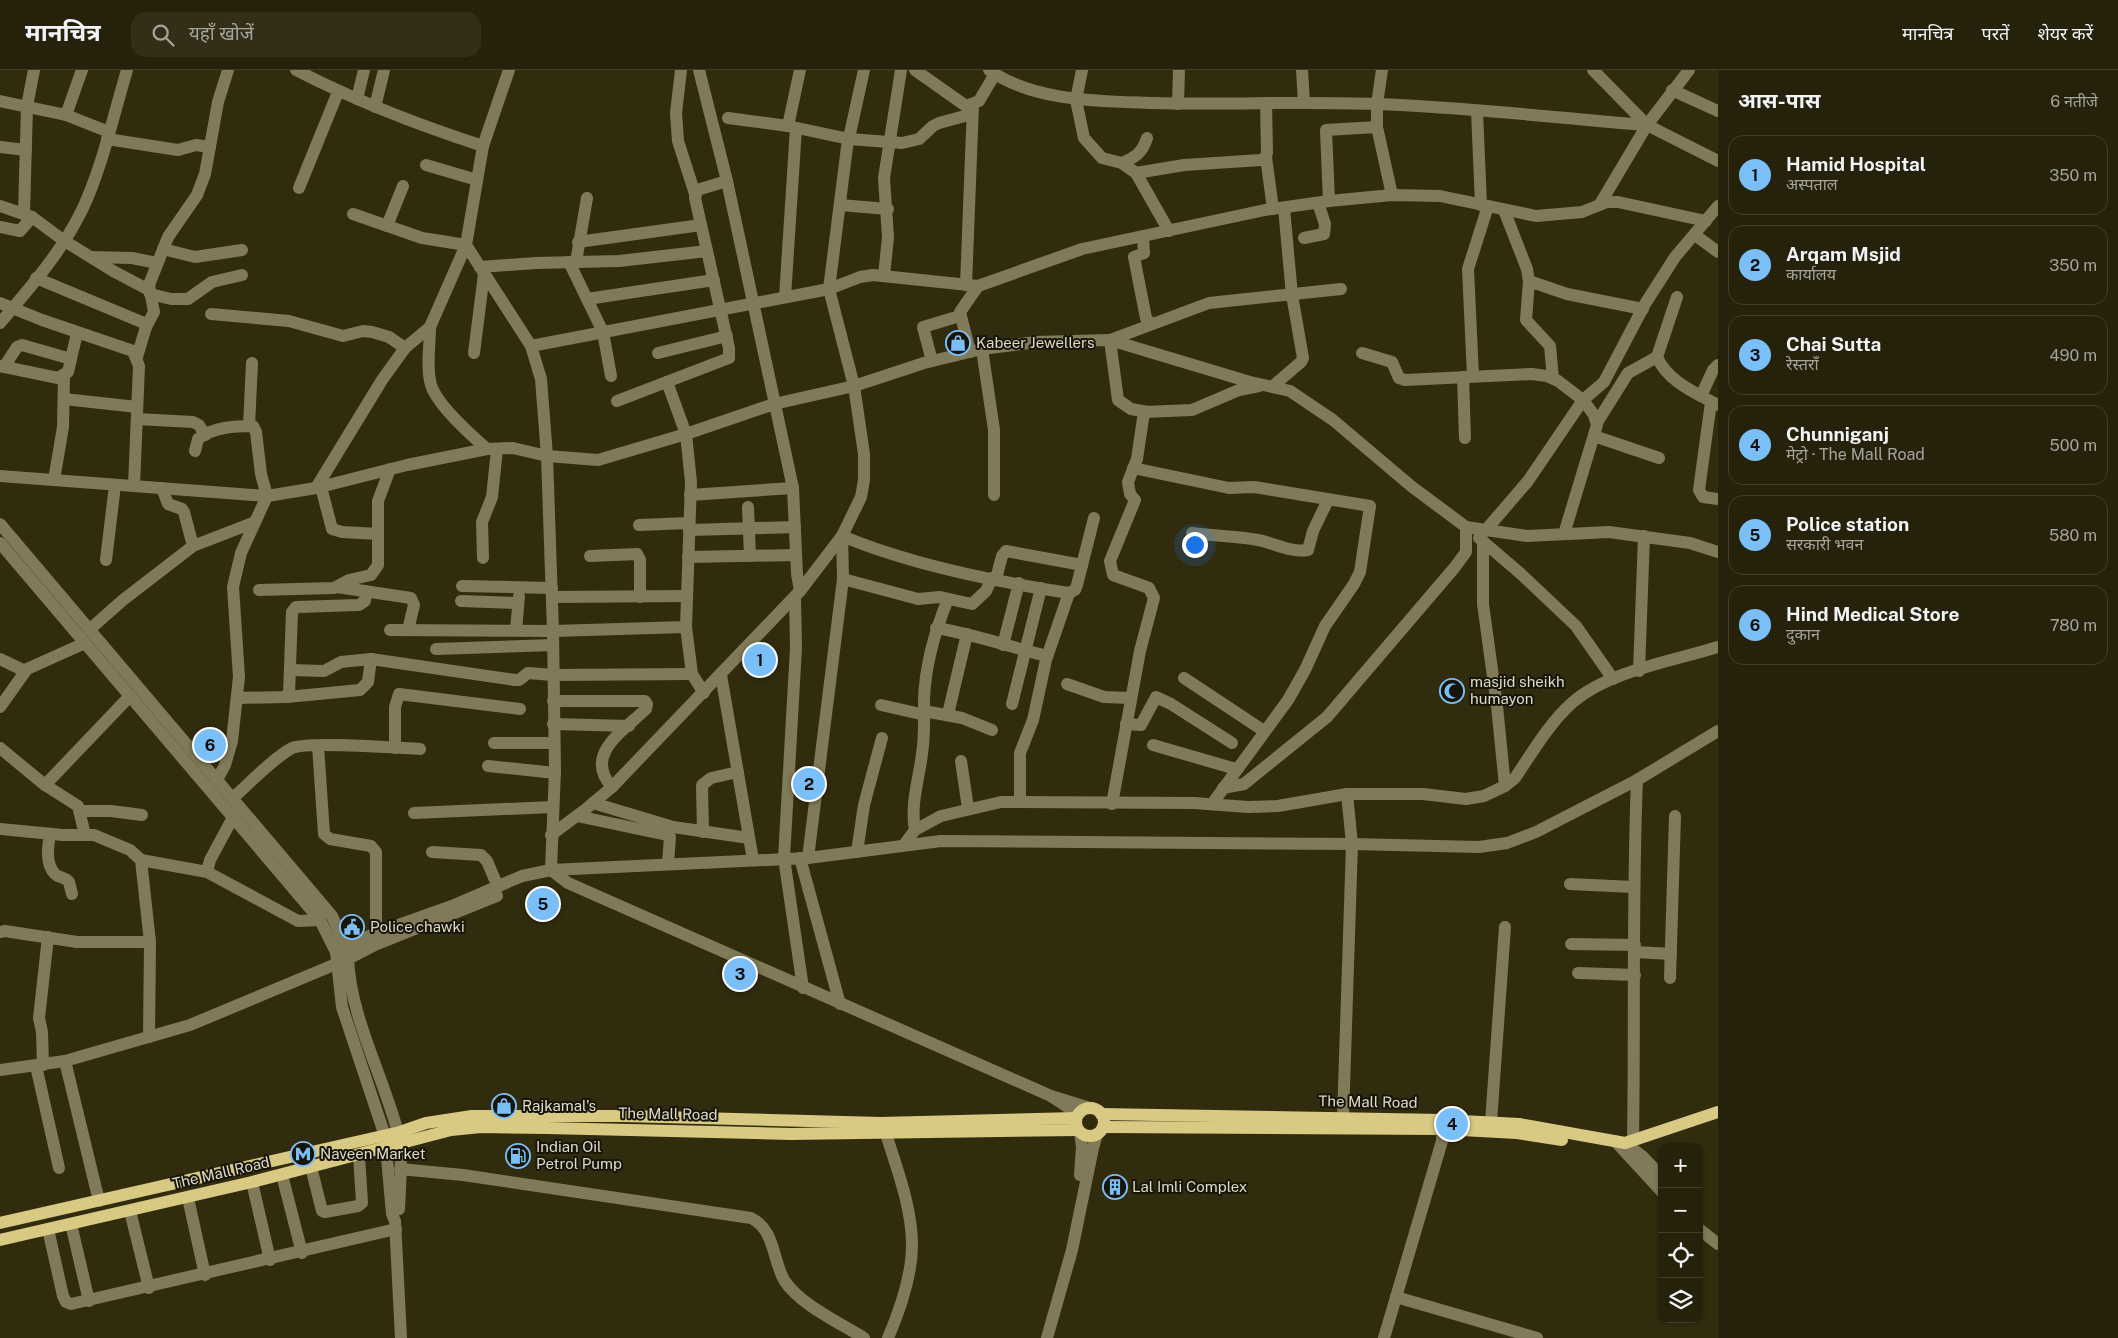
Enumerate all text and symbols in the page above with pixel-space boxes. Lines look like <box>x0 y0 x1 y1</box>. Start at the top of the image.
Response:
search box <box>131 12 481 57</box>
text: मानचित्र <box>25 18 101 46</box>
icon: search <box>149 21 177 49</box>
text: यहाँ खोजें <box>189 22 254 44</box>
text: मानचित्र <box>1902 23 1954 44</box>
text: परतें <box>1982 23 2009 44</box>
text: शेयर करें <box>2037 23 2093 44</box>
text: आस-पास <box>1738 88 1820 113</box>
text: 6 नतीजे <box>2050 92 2098 111</box>
text: Hamid Hospital <box>1786 153 1926 175</box>
text: 1 <box>1752 166 1758 185</box>
text: 350 m <box>2049 166 2097 185</box>
text: अस्पताल <box>1786 175 1838 194</box>
text: Arqam Msjid <box>1786 243 1901 265</box>
text: 2 <box>1750 256 1760 275</box>
text: 350 m <box>2049 256 2097 275</box>
text: कार्यालय <box>1786 265 1836 284</box>
shop icon: Kabeer Jewellers <box>945 330 971 356</box>
text: Chai Sutta <box>1786 333 1881 355</box>
place label: Kabeer Jewellers <box>976 334 1095 351</box>
text: 3 <box>1750 346 1760 365</box>
text: 490 m <box>2050 346 2097 365</box>
text: रेस्तराँ <box>1786 355 1819 374</box>
text: Chunniganj <box>1786 423 1889 445</box>
text: 4 <box>1750 436 1760 455</box>
text: 500 m <box>2050 436 2097 455</box>
text: मेट्रो · The Mall Road <box>1786 445 1925 464</box>
text: Police station <box>1786 513 1909 535</box>
text: 5 <box>1750 526 1760 545</box>
text: 580 m <box>2049 526 2097 545</box>
your location <box>1182 532 1208 558</box>
text: सरकारी भवन <box>1786 535 1863 554</box>
text: Hind Medical Store <box>1786 603 1959 625</box>
text: 6 <box>1750 616 1760 635</box>
text: 780 m <box>2050 616 2097 635</box>
text: दुकान <box>1786 625 1820 644</box>
pin: 1 <box>744 641 776 679</box>
place label: masjid sheikh humayon <box>1470 673 1565 707</box>
mosque icon: masjid sheikh humayon <box>1439 678 1465 704</box>
pin: 6 <box>194 726 226 764</box>
pin: 2 <box>793 765 825 803</box>
pin: 5 <box>527 885 559 923</box>
public building icon: Police chawki <box>339 914 365 940</box>
place label: Police chawki <box>370 918 465 935</box>
pin: 3 <box>724 955 756 993</box>
street label: The Mall Road <box>1318 1092 1418 1111</box>
shop icon: Rajkamal's <box>491 1093 517 1119</box>
place label: Rajkamal's <box>522 1097 596 1114</box>
street label: The Mall Road <box>618 1104 718 1123</box>
pin: 4 <box>1436 1105 1468 1143</box>
place label: Indian Oil Petrol Pump <box>536 1138 622 1172</box>
metro station icon: Naveen Market <box>290 1141 316 1167</box>
fuel station icon: Indian Oil Petrol Pump <box>505 1143 531 1169</box>
map controls <box>1658 1143 1703 1323</box>
button: + <box>1658 1143 1703 1188</box>
place label: Naveen Market <box>320 1145 426 1162</box>
street label: The Mall Road <box>171 1153 271 1192</box>
building icon: Lal Imli Complex <box>1102 1174 1128 1200</box>
place label: Lal Imli Complex <box>1132 1178 1247 1195</box>
button: − <box>1658 1188 1703 1233</box>
button: locate <box>1658 1233 1703 1278</box>
button: layers <box>1658 1278 1703 1323</box>

